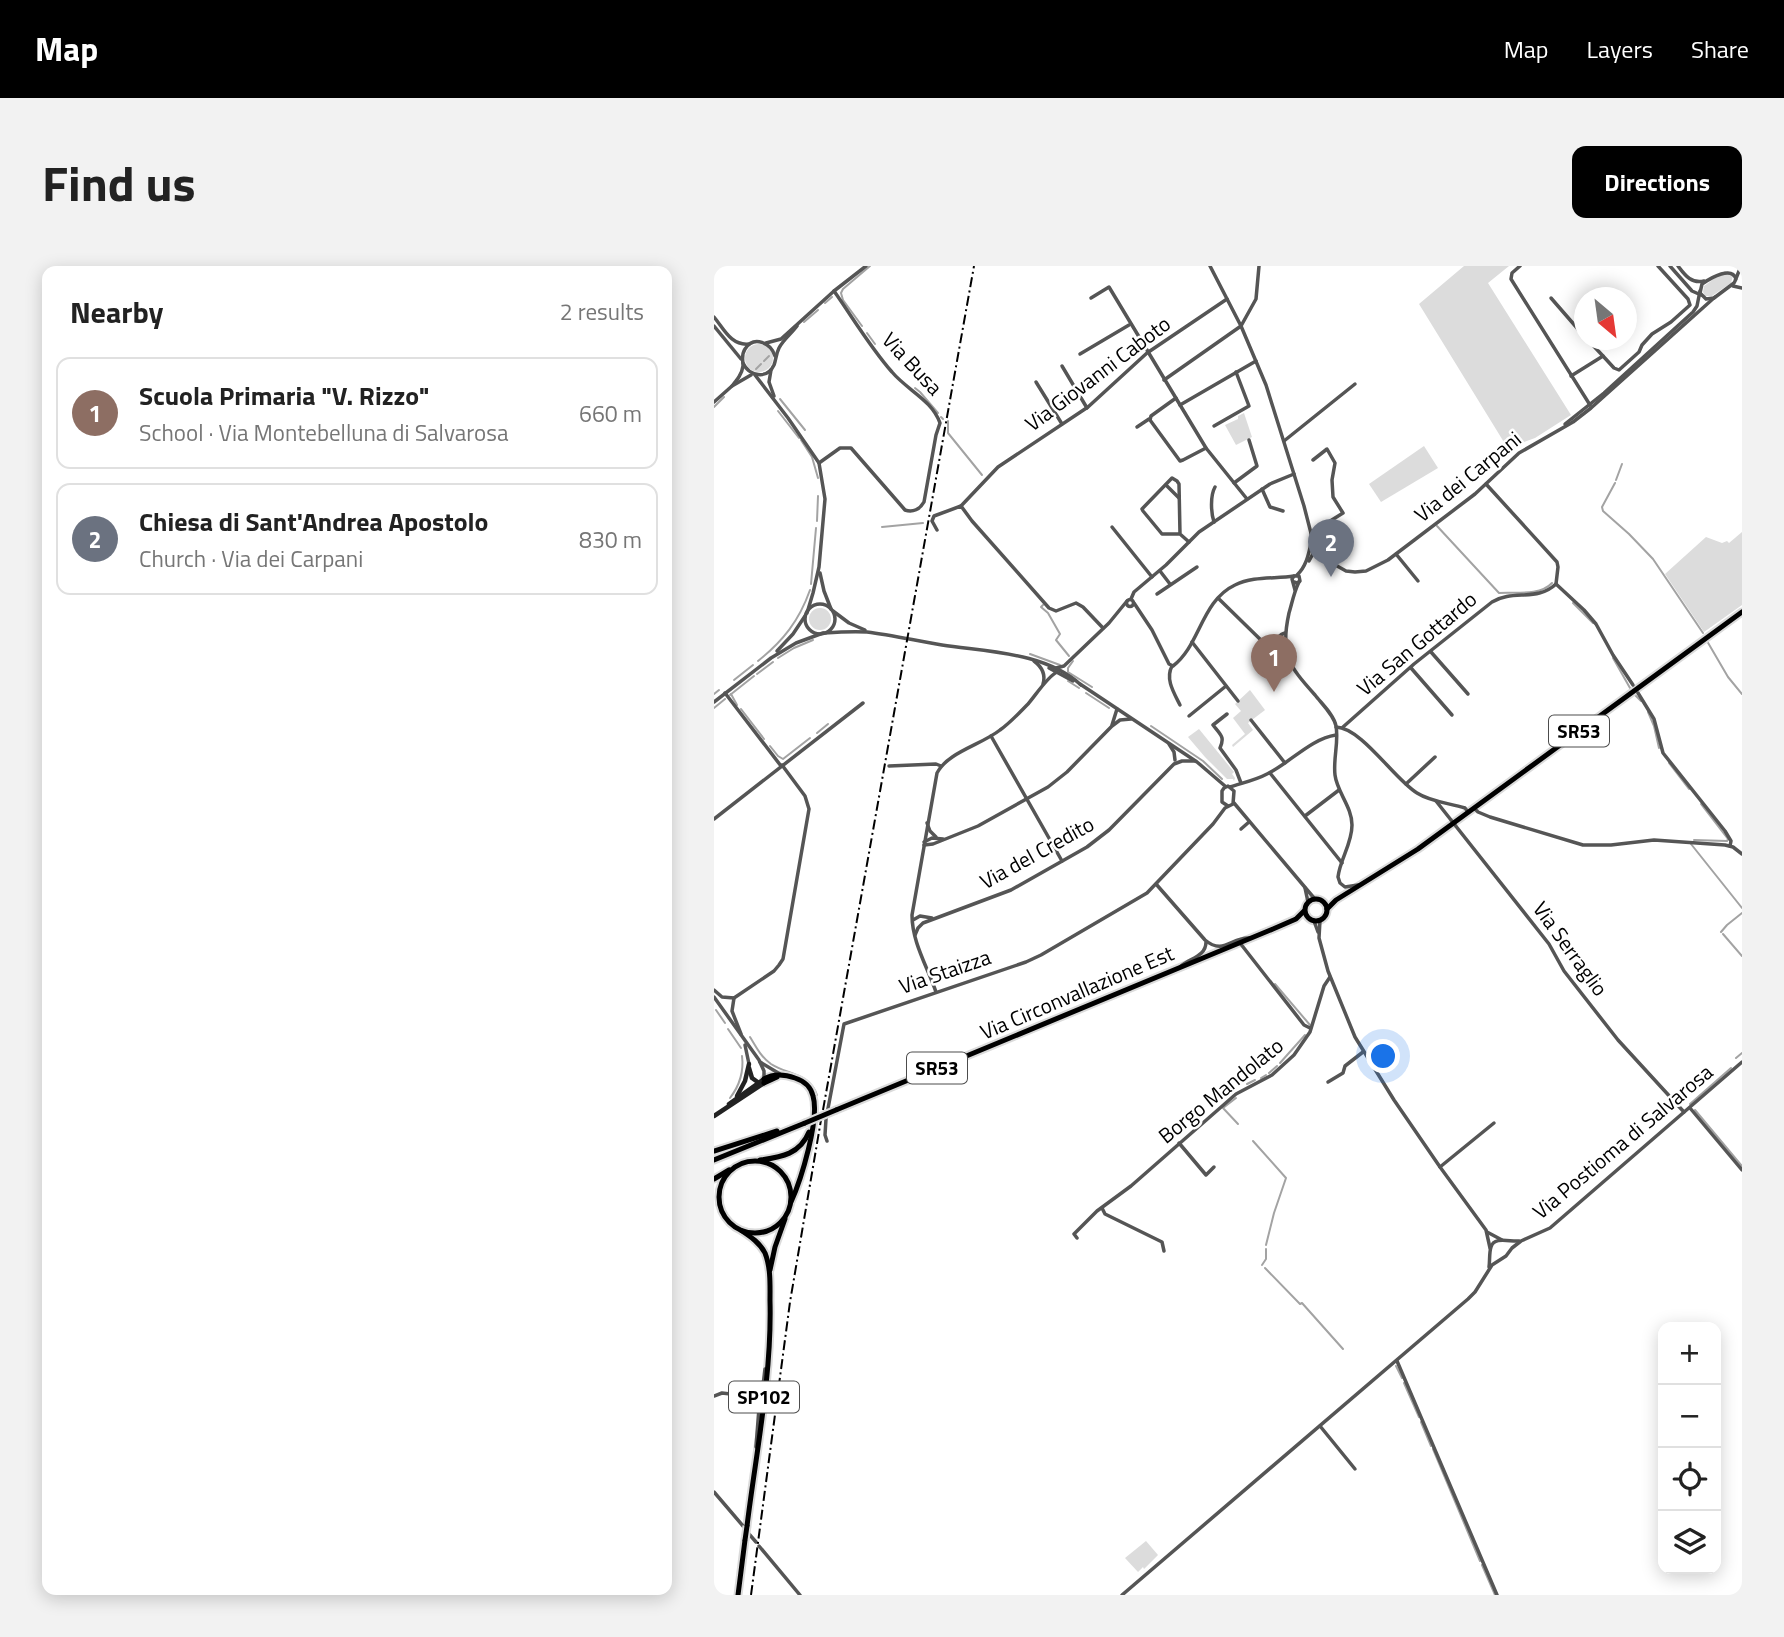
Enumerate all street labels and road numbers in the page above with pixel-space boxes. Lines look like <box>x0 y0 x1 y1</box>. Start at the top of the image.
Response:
street label: Via Giovanni Caboto <box>1018 308 1177 439</box>
street label: Via Busa <box>875 324 951 402</box>
street label: Via dei Carpani <box>1407 423 1528 529</box>
street label: Via San Gottardo <box>1349 583 1483 703</box>
road number: SR53 <box>1549 716 1609 746</box>
street label: Via del Credito <box>974 808 1100 897</box>
street label: Via Serraglio <box>1525 894 1616 1002</box>
street label: Via Circonvallazione Est <box>975 937 1179 1047</box>
street label: Via Staizza <box>894 940 995 1002</box>
street label: Borgo Mandolato <box>1151 1030 1290 1151</box>
road number: SR53 <box>907 1052 967 1084</box>
street label: Via Postioma di Salvarosa <box>1525 1056 1720 1226</box>
road number: SP102 <box>729 1382 799 1413</box>

